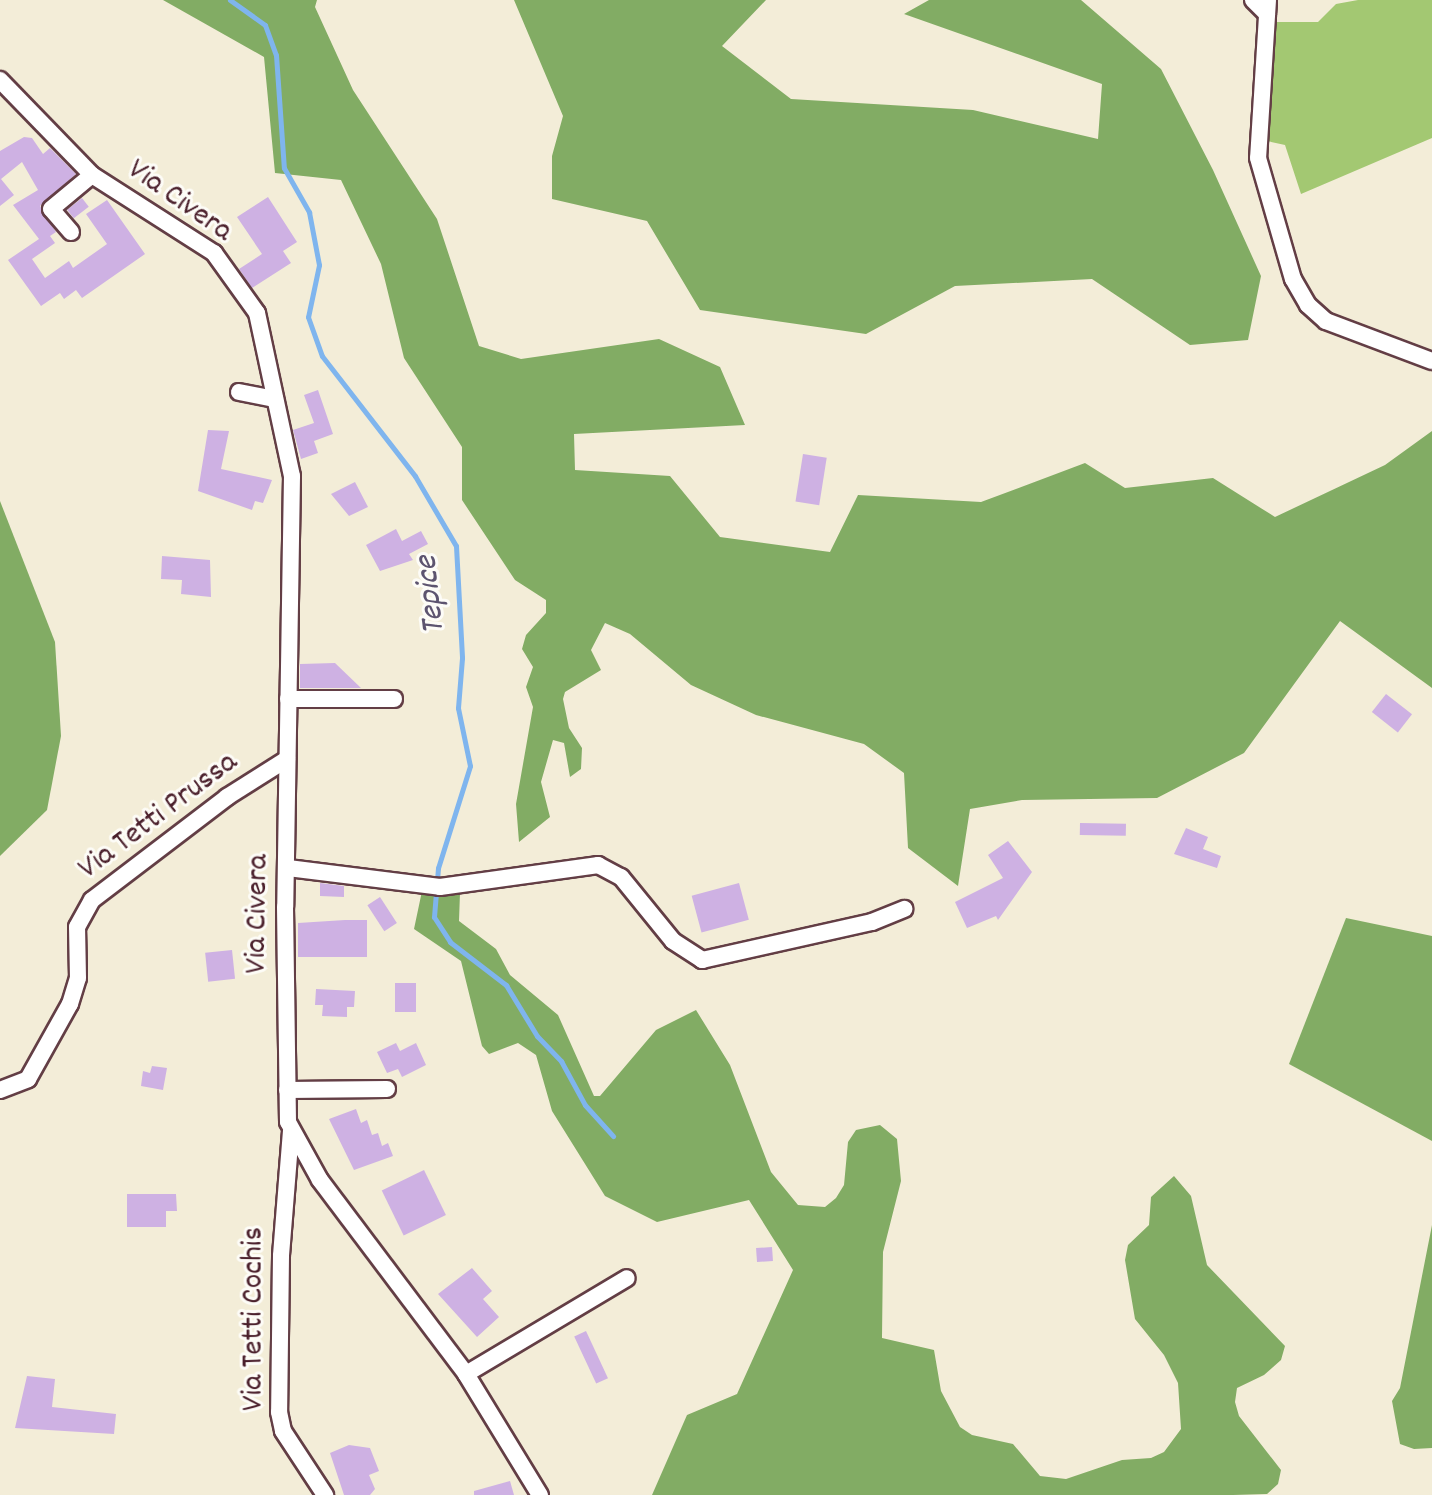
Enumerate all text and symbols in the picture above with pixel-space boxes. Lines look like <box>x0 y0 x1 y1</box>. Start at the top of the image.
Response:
street label: Via Civera <box>119 152 239 252</box>
water label: Tepice <box>408 554 456 636</box>
street label: Via Tetti Prussa <box>72 745 246 889</box>
street label: Via Civera <box>239 854 279 974</box>
street label: Via Tetti Cochis <box>236 1227 274 1411</box>

